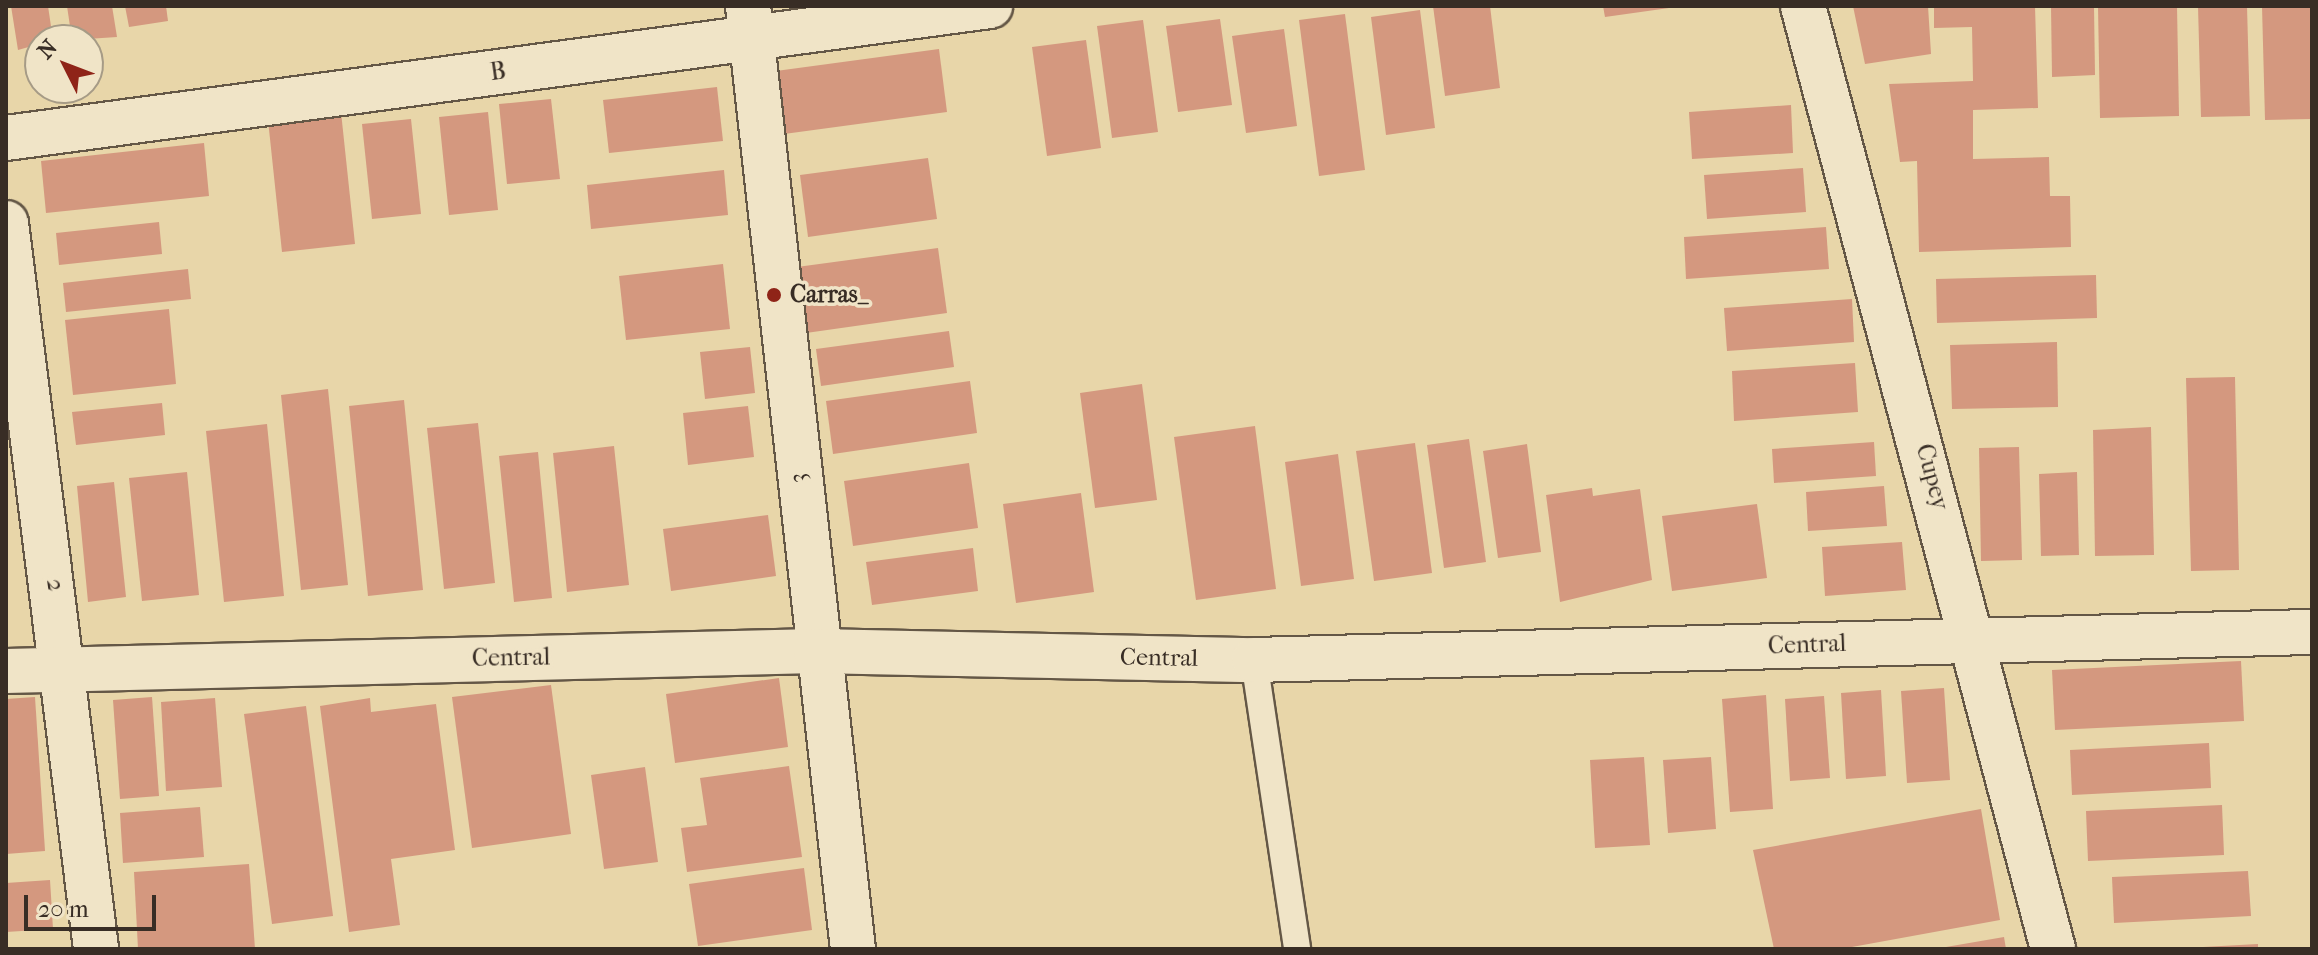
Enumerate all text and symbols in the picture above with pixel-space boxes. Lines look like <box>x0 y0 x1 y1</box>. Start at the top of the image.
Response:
north arrow <box>24 24 104 104</box>
text: N <box>32 34 63 64</box>
street label: B <box>488 57 508 87</box>
place label: Carras_ <box>790 281 869 309</box>
marker: Carras_ <box>765 286 783 304</box>
street label: Cupey <box>1909 441 1955 513</box>
street label: 3 <box>783 472 813 484</box>
street label: 2 <box>40 577 70 593</box>
street label: Central <box>1767 629 1847 661</box>
street label: Central <box>472 643 550 673</box>
street label: Central <box>1120 643 1198 673</box>
scale bar <box>28 879 160 929</box>
text: 20 m <box>38 895 89 923</box>

